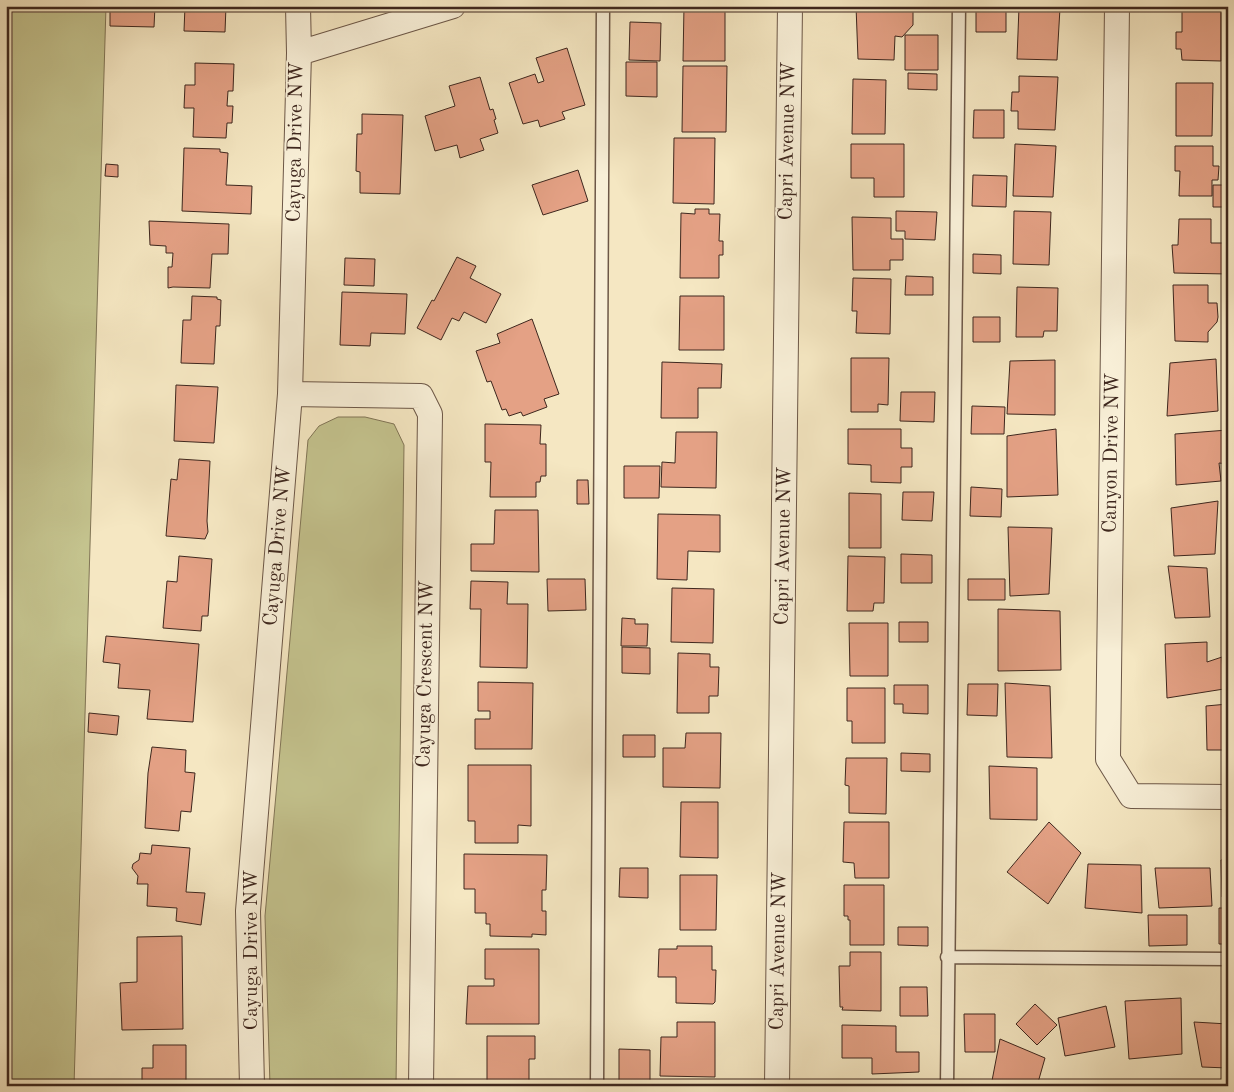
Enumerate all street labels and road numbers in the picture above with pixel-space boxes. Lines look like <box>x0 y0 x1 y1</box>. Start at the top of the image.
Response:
street label: Cayuga Drive NW <box>285 61 307 223</box>
street label: Capri Avenue NW <box>777 61 799 221</box>
street label: Canyon Drive NW <box>1101 373 1123 533</box>
street label: Cayuga Drive NW <box>261 465 295 627</box>
street label: Capri Avenue NW <box>773 466 795 626</box>
street label: Cayuga Crescent NW <box>414 580 438 768</box>
street label: Cayuga Drive NW <box>242 870 262 1030</box>
street label: Capri Avenue NW <box>768 871 790 1031</box>

